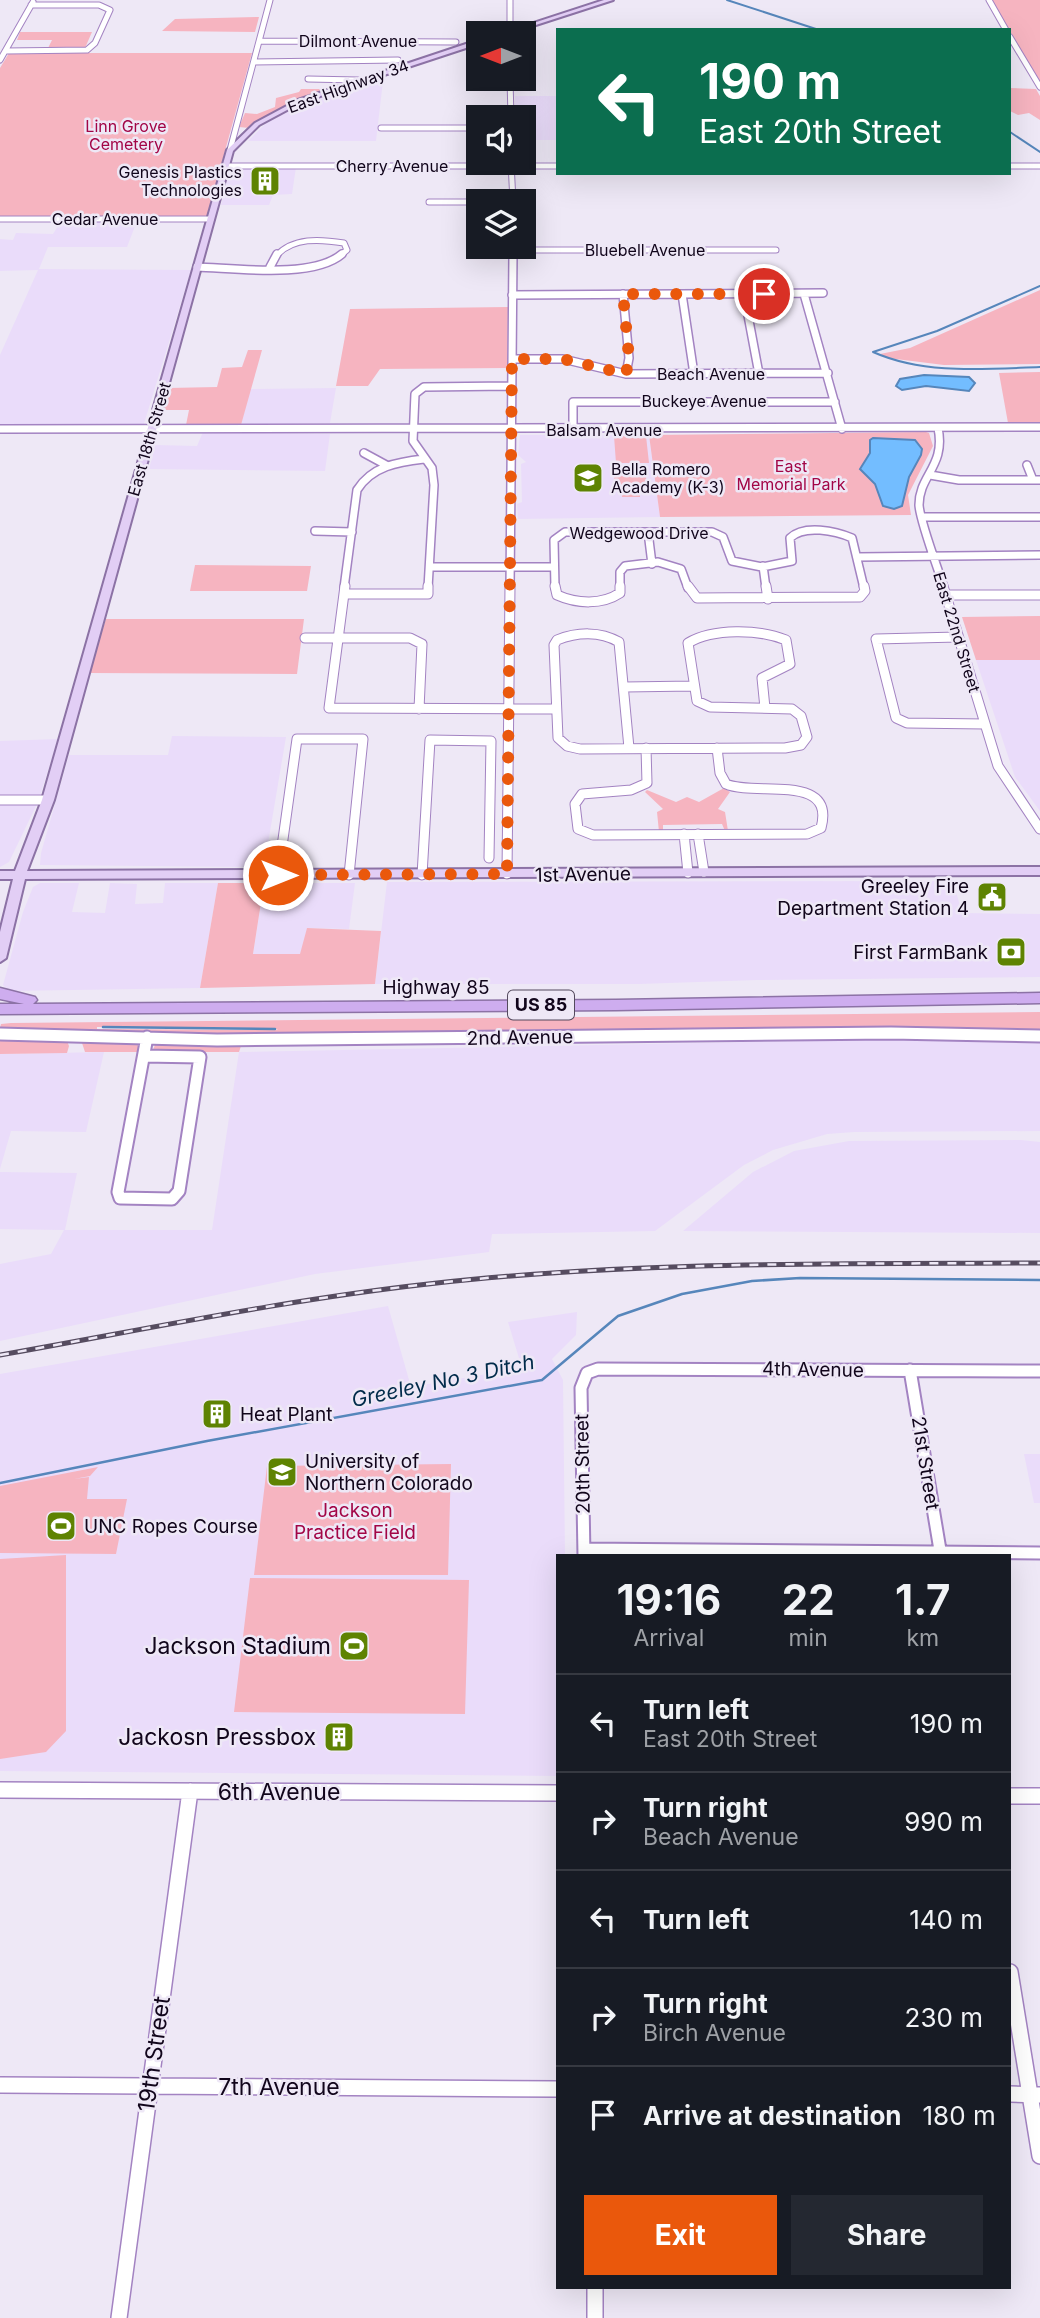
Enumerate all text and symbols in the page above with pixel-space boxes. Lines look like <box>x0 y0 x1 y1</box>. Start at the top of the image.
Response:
north arrow <box>466 21 536 91</box>
map controls <box>466 21 536 259</box>
street label: Dilmont Avenue <box>299 31 417 51</box>
text: 190 m <box>699 52 841 111</box>
street label: East Highway 34 <box>285 55 411 117</box>
icon: left <box>584 56 675 147</box>
button: sound <box>466 105 536 175</box>
text: East 20th Street <box>699 112 941 151</box>
park label: Linn Grove Cemetery <box>85 116 167 154</box>
street label: Cherry Avenue <box>336 156 448 176</box>
place label: Genesis Plastics Technologies <box>118 162 242 200</box>
building icon: Genesis Plastics Technologies <box>248 164 282 198</box>
button: layers <box>466 189 536 259</box>
street label: Cedar Avenue <box>52 209 158 229</box>
street label: Bluebell Avenue <box>585 240 705 260</box>
pin <box>734 264 794 324</box>
icon: arrive <box>745 275 783 313</box>
street label: Beach Avenue <box>657 364 765 384</box>
street label: East 18th Street <box>123 380 175 498</box>
street label: Buckeye Avenue <box>641 391 767 411</box>
street label: Balsam Avenue <box>546 420 662 440</box>
park label: East Memorial Park <box>736 456 846 494</box>
place label: Bella Romero Academy (K-3) <box>611 459 724 497</box>
school or university icon: Bella Romero Academy (K-3) <box>571 461 605 495</box>
street label: Wedgewood Drive <box>570 523 708 543</box>
street label: East 22nd Street <box>929 569 985 695</box>
position arrow <box>241 838 315 912</box>
street label: 1st Avenue <box>535 862 631 887</box>
place label: Greeley Fire Department Station 4 <box>777 875 969 920</box>
public building icon: Greeley Fire Department Station 4 <box>975 880 1009 914</box>
bank icon: First FarmBank <box>994 935 1028 969</box>
place label: First FarmBank <box>853 941 989 964</box>
street label: Highway 85 <box>383 976 489 999</box>
road number: US 85 <box>508 990 574 1020</box>
street label: 2nd Avenue <box>467 1025 573 1050</box>
water label: Greeley No 3 Ditch <box>349 1349 537 1412</box>
street label: 4th Avenue <box>762 1357 864 1382</box>
building icon: Heat Plant <box>200 1397 234 1431</box>
place label: Heat Plant <box>240 1403 332 1426</box>
street label: 20th Street <box>570 1414 595 1514</box>
street label: 21st Street <box>907 1415 944 1512</box>
place label: University of Northern Colorado <box>305 1450 473 1495</box>
school or university icon: University of Northern Colorado <box>265 1455 299 1489</box>
park label: Jackson Practice Field <box>294 1499 416 1544</box>
sports icon: UNC Ropes Course <box>44 1509 78 1543</box>
place label: UNC Ropes Course <box>84 1515 258 1538</box>
text: 19:16 <box>616 1574 721 1625</box>
text: 22 <box>782 1574 835 1625</box>
text: 1.7 <box>895 1574 951 1625</box>
text: Arrival <box>633 1624 704 1652</box>
text: min <box>788 1624 828 1652</box>
text: km <box>906 1624 939 1652</box>
sports icon: Jackson Stadium <box>337 1629 371 1663</box>
place label: Jackson Stadium <box>144 1632 331 1660</box>
text: Turn left <box>643 1694 749 1725</box>
icon: left <box>584 1704 622 1742</box>
text: 190 m <box>910 1708 983 1739</box>
building icon: Jackosn Pressbox <box>322 1720 356 1754</box>
place label: Jackosn Pressbox <box>118 1723 316 1751</box>
text: East 20th Street <box>643 1725 817 1753</box>
street label: 6th Avenue <box>218 1778 340 1806</box>
text: Turn right <box>643 1792 768 1823</box>
icon: right <box>584 1802 622 1840</box>
text: 990 m <box>904 1806 983 1837</box>
text: Beach Avenue <box>643 1823 799 1851</box>
icon: left <box>584 1900 622 1938</box>
text: Turn left <box>643 1904 749 1935</box>
text: 140 m <box>909 1904 983 1935</box>
text: Turn right <box>643 1988 768 2019</box>
street label: 19th Street <box>132 1994 176 2114</box>
icon: right <box>584 1998 622 2036</box>
text: 230 m <box>905 2002 983 2033</box>
text: Birch Avenue <box>643 2019 786 2047</box>
street label: 7th Avenue <box>218 2073 340 2101</box>
icon: arrive <box>584 2096 622 2134</box>
text: Arrive at destination <box>643 2100 902 2131</box>
text: 180 m <box>923 2100 996 2131</box>
button: Exit <box>584 2195 777 2275</box>
button: Share <box>791 2195 983 2275</box>

